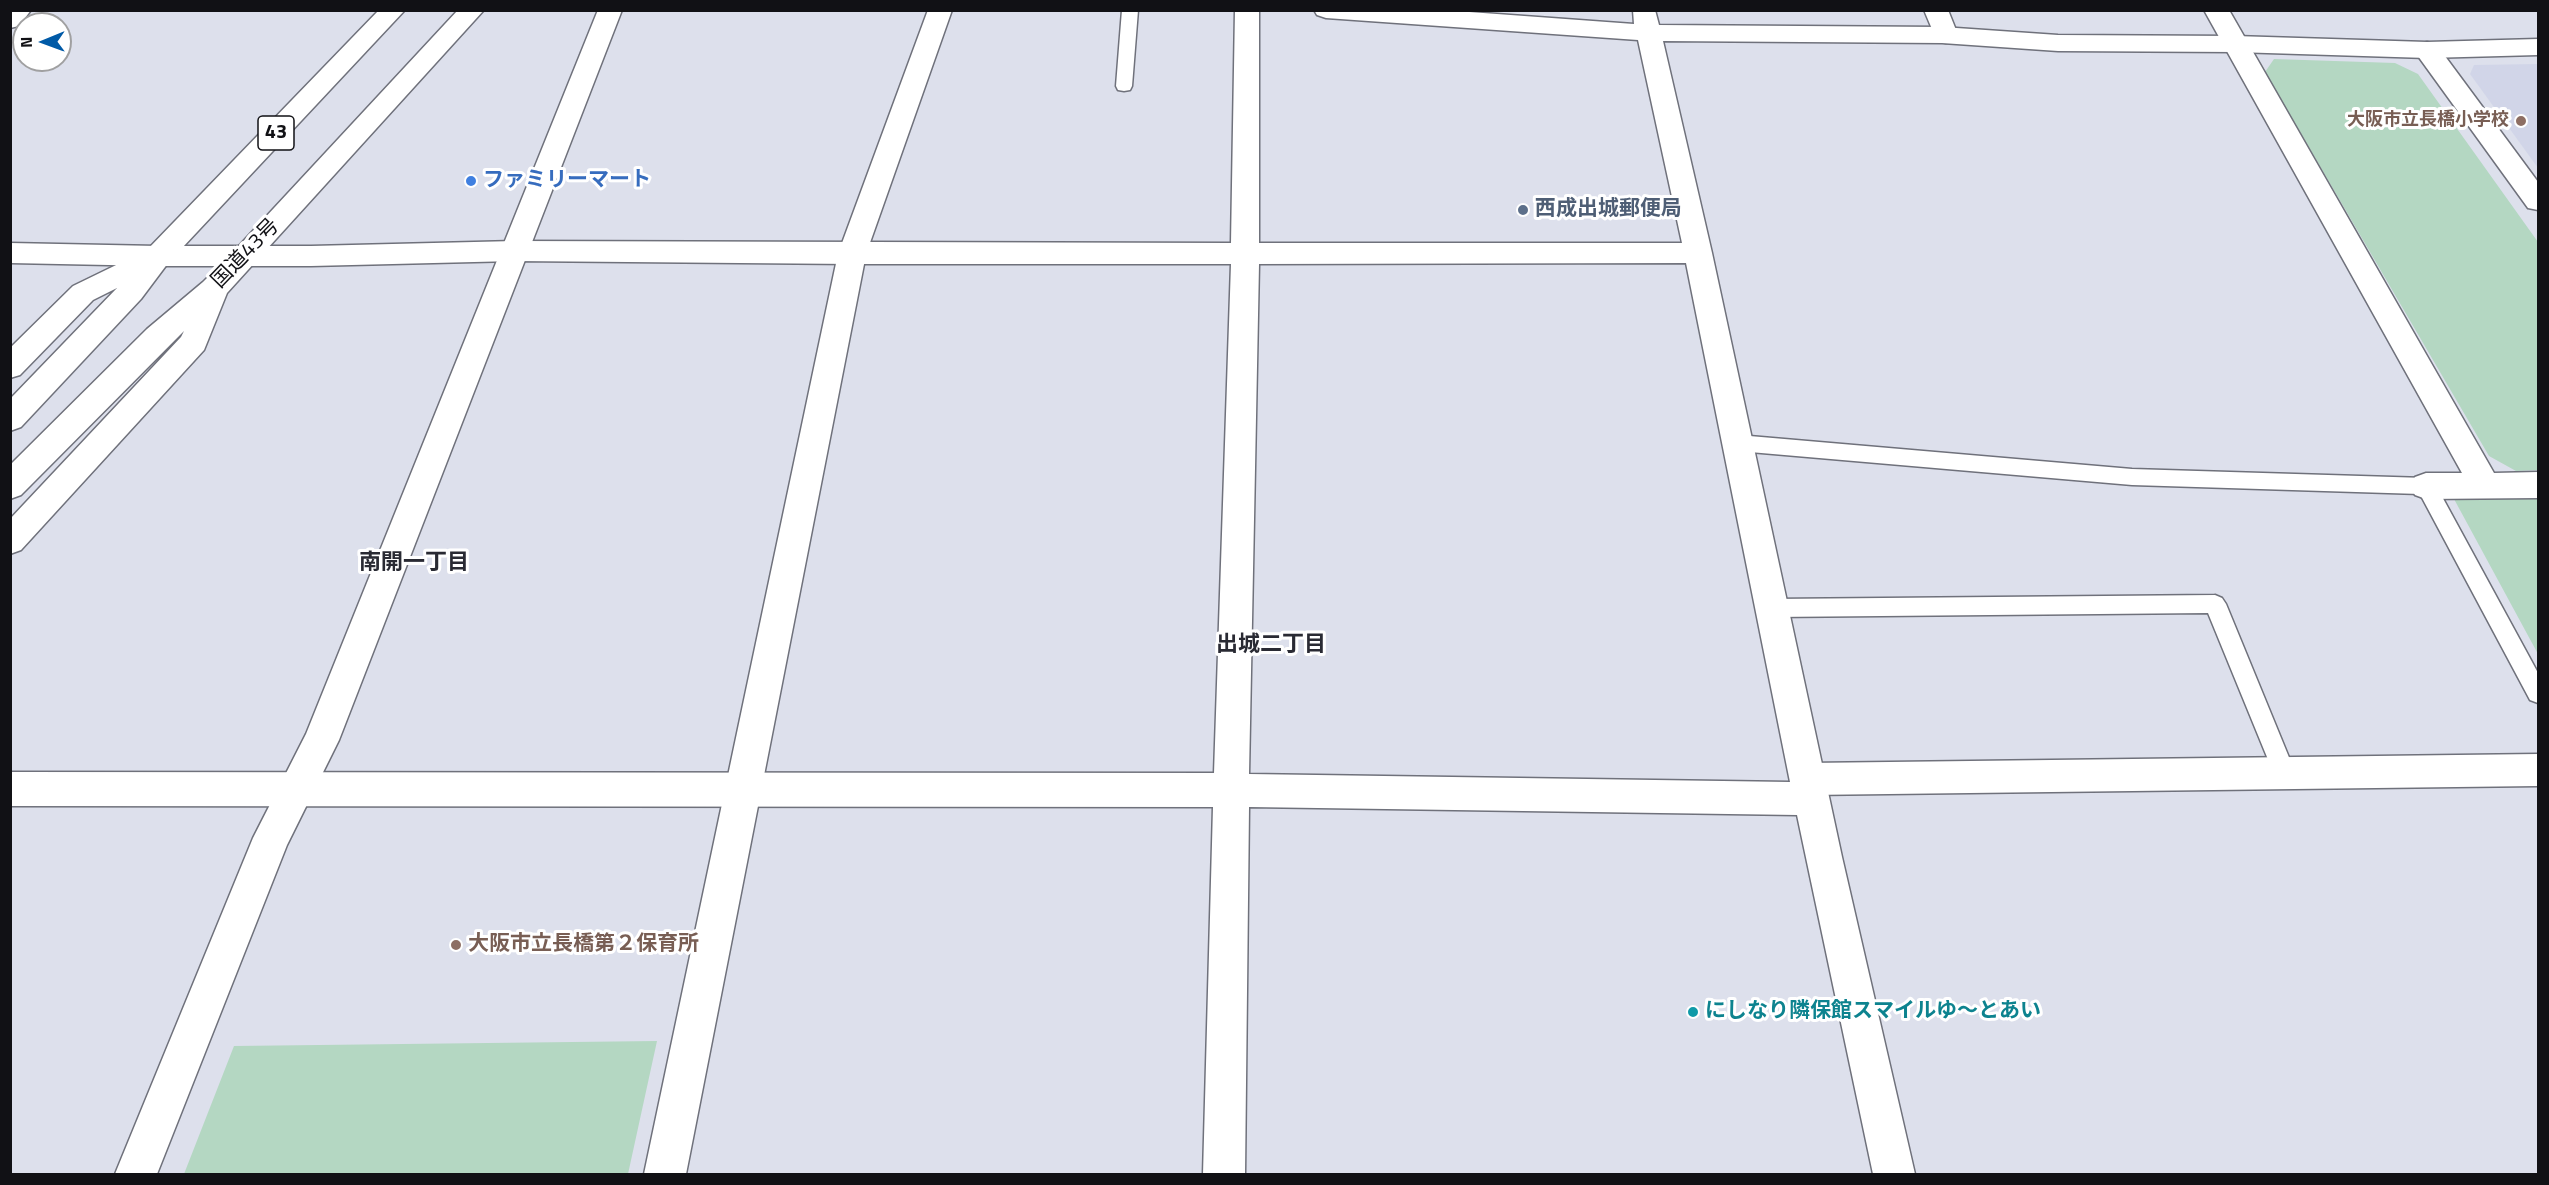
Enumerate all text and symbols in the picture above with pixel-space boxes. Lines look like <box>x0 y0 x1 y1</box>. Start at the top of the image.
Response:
north arrow <box>12 12 72 72</box>
text: N <box>14 37 38 48</box>
place label: 大阪市立長橋小学校 <box>2347 110 2509 132</box>
marker: 大阪市立長橋小学校 <box>2514 114 2528 128</box>
road number: 43 <box>258 116 294 150</box>
place label: ファミリーマート <box>483 168 651 194</box>
marker: ファミリーマート <box>464 174 478 188</box>
place label: 西成出城郵便局 <box>1535 197 1682 223</box>
marker: 西成出城郵便局 <box>1516 203 1530 217</box>
street label: 国道43号 <box>207 214 285 294</box>
district label: 南開一丁目 <box>359 551 469 577</box>
district label: 出城二丁目 <box>1216 633 1326 659</box>
place label: 大阪市立長橋第２保育所 <box>468 932 699 958</box>
marker: 大阪市立長橋第２保育所 <box>449 938 463 952</box>
place label: にしなり隣保館スマイルゆ～とあい <box>1705 999 2041 1025</box>
marker: にしなり隣保館スマイルゆ～とあい <box>1686 1005 1700 1019</box>

